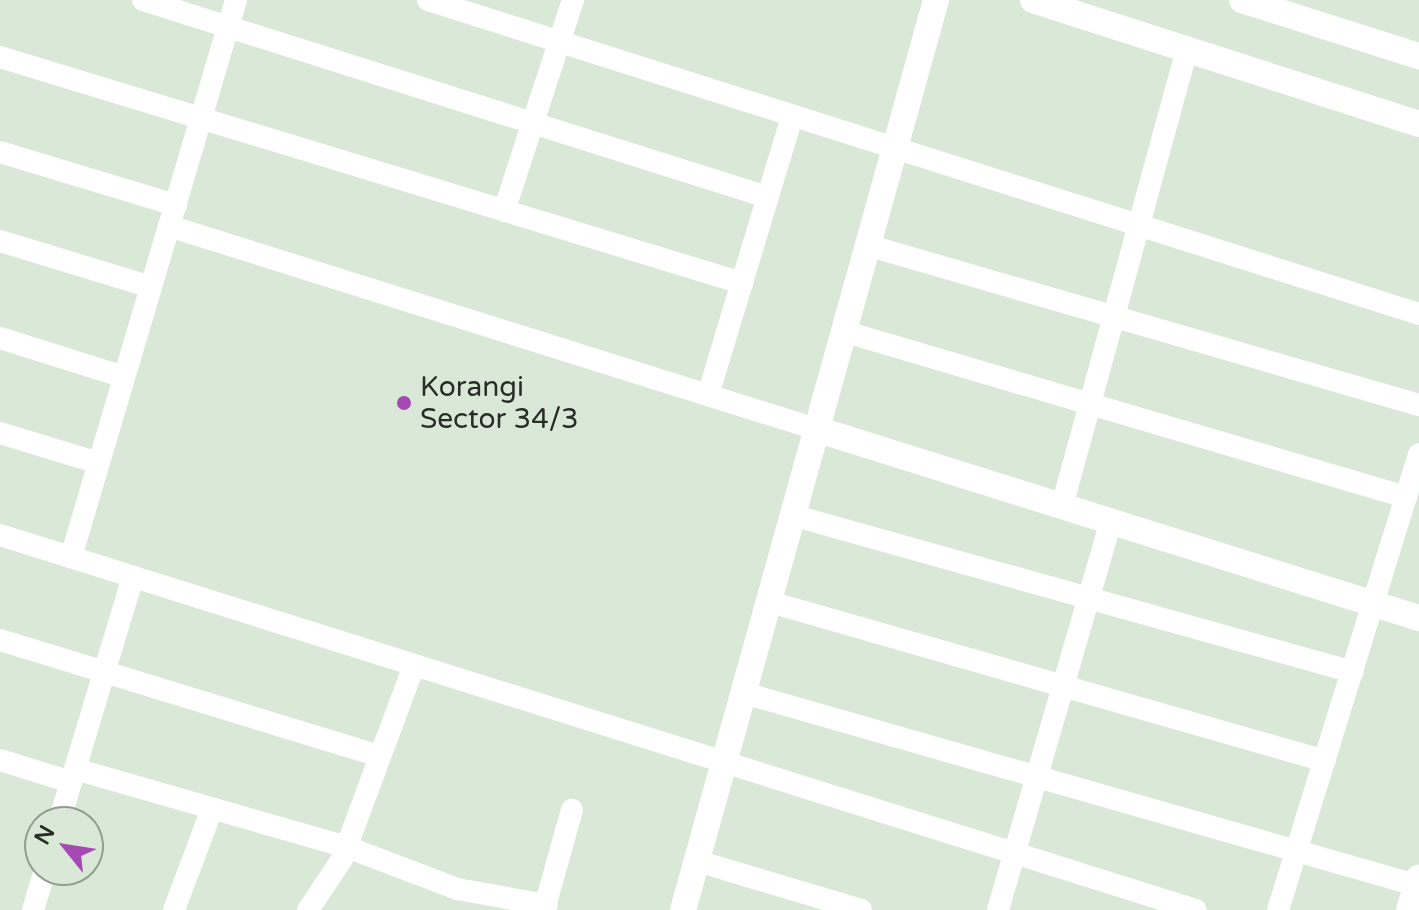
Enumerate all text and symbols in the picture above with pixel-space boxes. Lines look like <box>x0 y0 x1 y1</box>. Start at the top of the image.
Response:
place label: Korangi Sector 34/3 <box>420 370 579 436</box>
marker: Korangi Sector 34/3 <box>395 394 413 412</box>
north arrow <box>24 806 104 886</box>
text: N <box>29 821 61 849</box>

